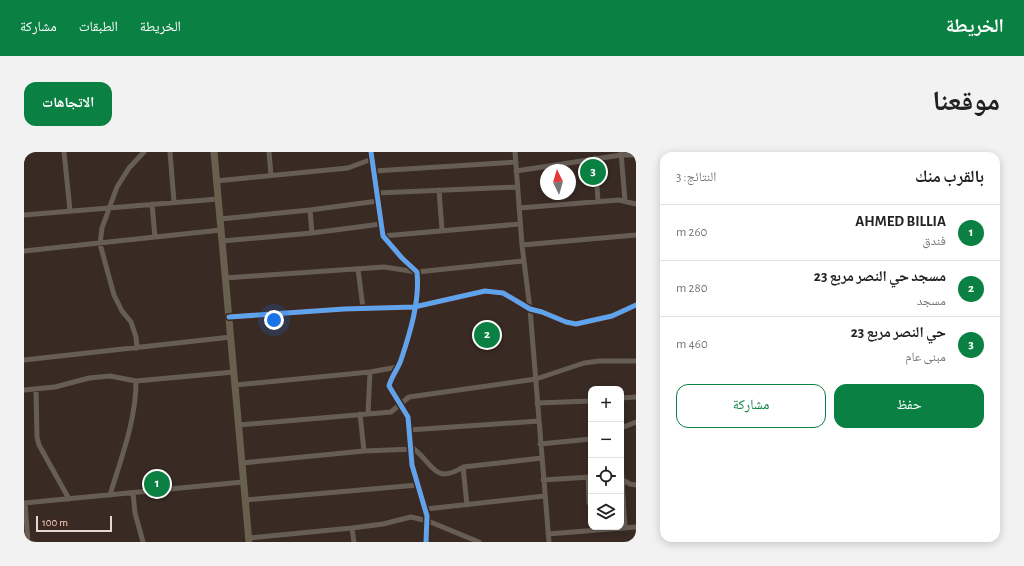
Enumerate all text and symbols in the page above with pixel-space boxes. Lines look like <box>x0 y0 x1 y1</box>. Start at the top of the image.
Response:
text: الخريطة <box>946 17 1004 36</box>
text: مشاركة <box>20 20 57 34</box>
text: الطبقات <box>79 20 118 34</box>
text: الخريطة <box>140 20 181 34</box>
button: الاتجاهات <box>24 82 112 126</box>
text: موقعنا <box>932 88 1000 116</box>
pin: 3 <box>580 157 606 187</box>
north arrow <box>540 164 576 200</box>
text: بالقرب منك <box>915 168 984 185</box>
text: النتائج: 3 <box>676 171 716 184</box>
text: AHMED BILLIA <box>855 214 946 229</box>
text: 260 m <box>676 226 707 239</box>
text: 1 <box>969 226 973 239</box>
text: فندق <box>922 235 946 248</box>
text: مسجد حي النصر مربع 23 <box>814 269 946 284</box>
text: 280 m <box>676 282 708 295</box>
text: 2 <box>968 282 974 295</box>
text: مسجد <box>917 295 946 308</box>
your location <box>264 310 284 330</box>
pin: 2 <box>474 320 500 350</box>
text: حي النصر مربع 23 <box>851 325 946 340</box>
text: 460 m <box>676 338 708 351</box>
text: 3 <box>968 338 974 351</box>
text: مبنى عام <box>905 351 946 364</box>
button: مشاركة <box>676 384 826 428</box>
button: حفظ <box>834 384 984 428</box>
map controls <box>588 386 624 530</box>
button: + <box>588 386 624 422</box>
button: − <box>588 422 624 458</box>
button: locate <box>588 458 624 494</box>
pin: 1 <box>144 469 170 499</box>
button: layers <box>588 494 624 530</box>
scale bar <box>36 514 112 533</box>
text: 100 m <box>42 517 68 528</box>

